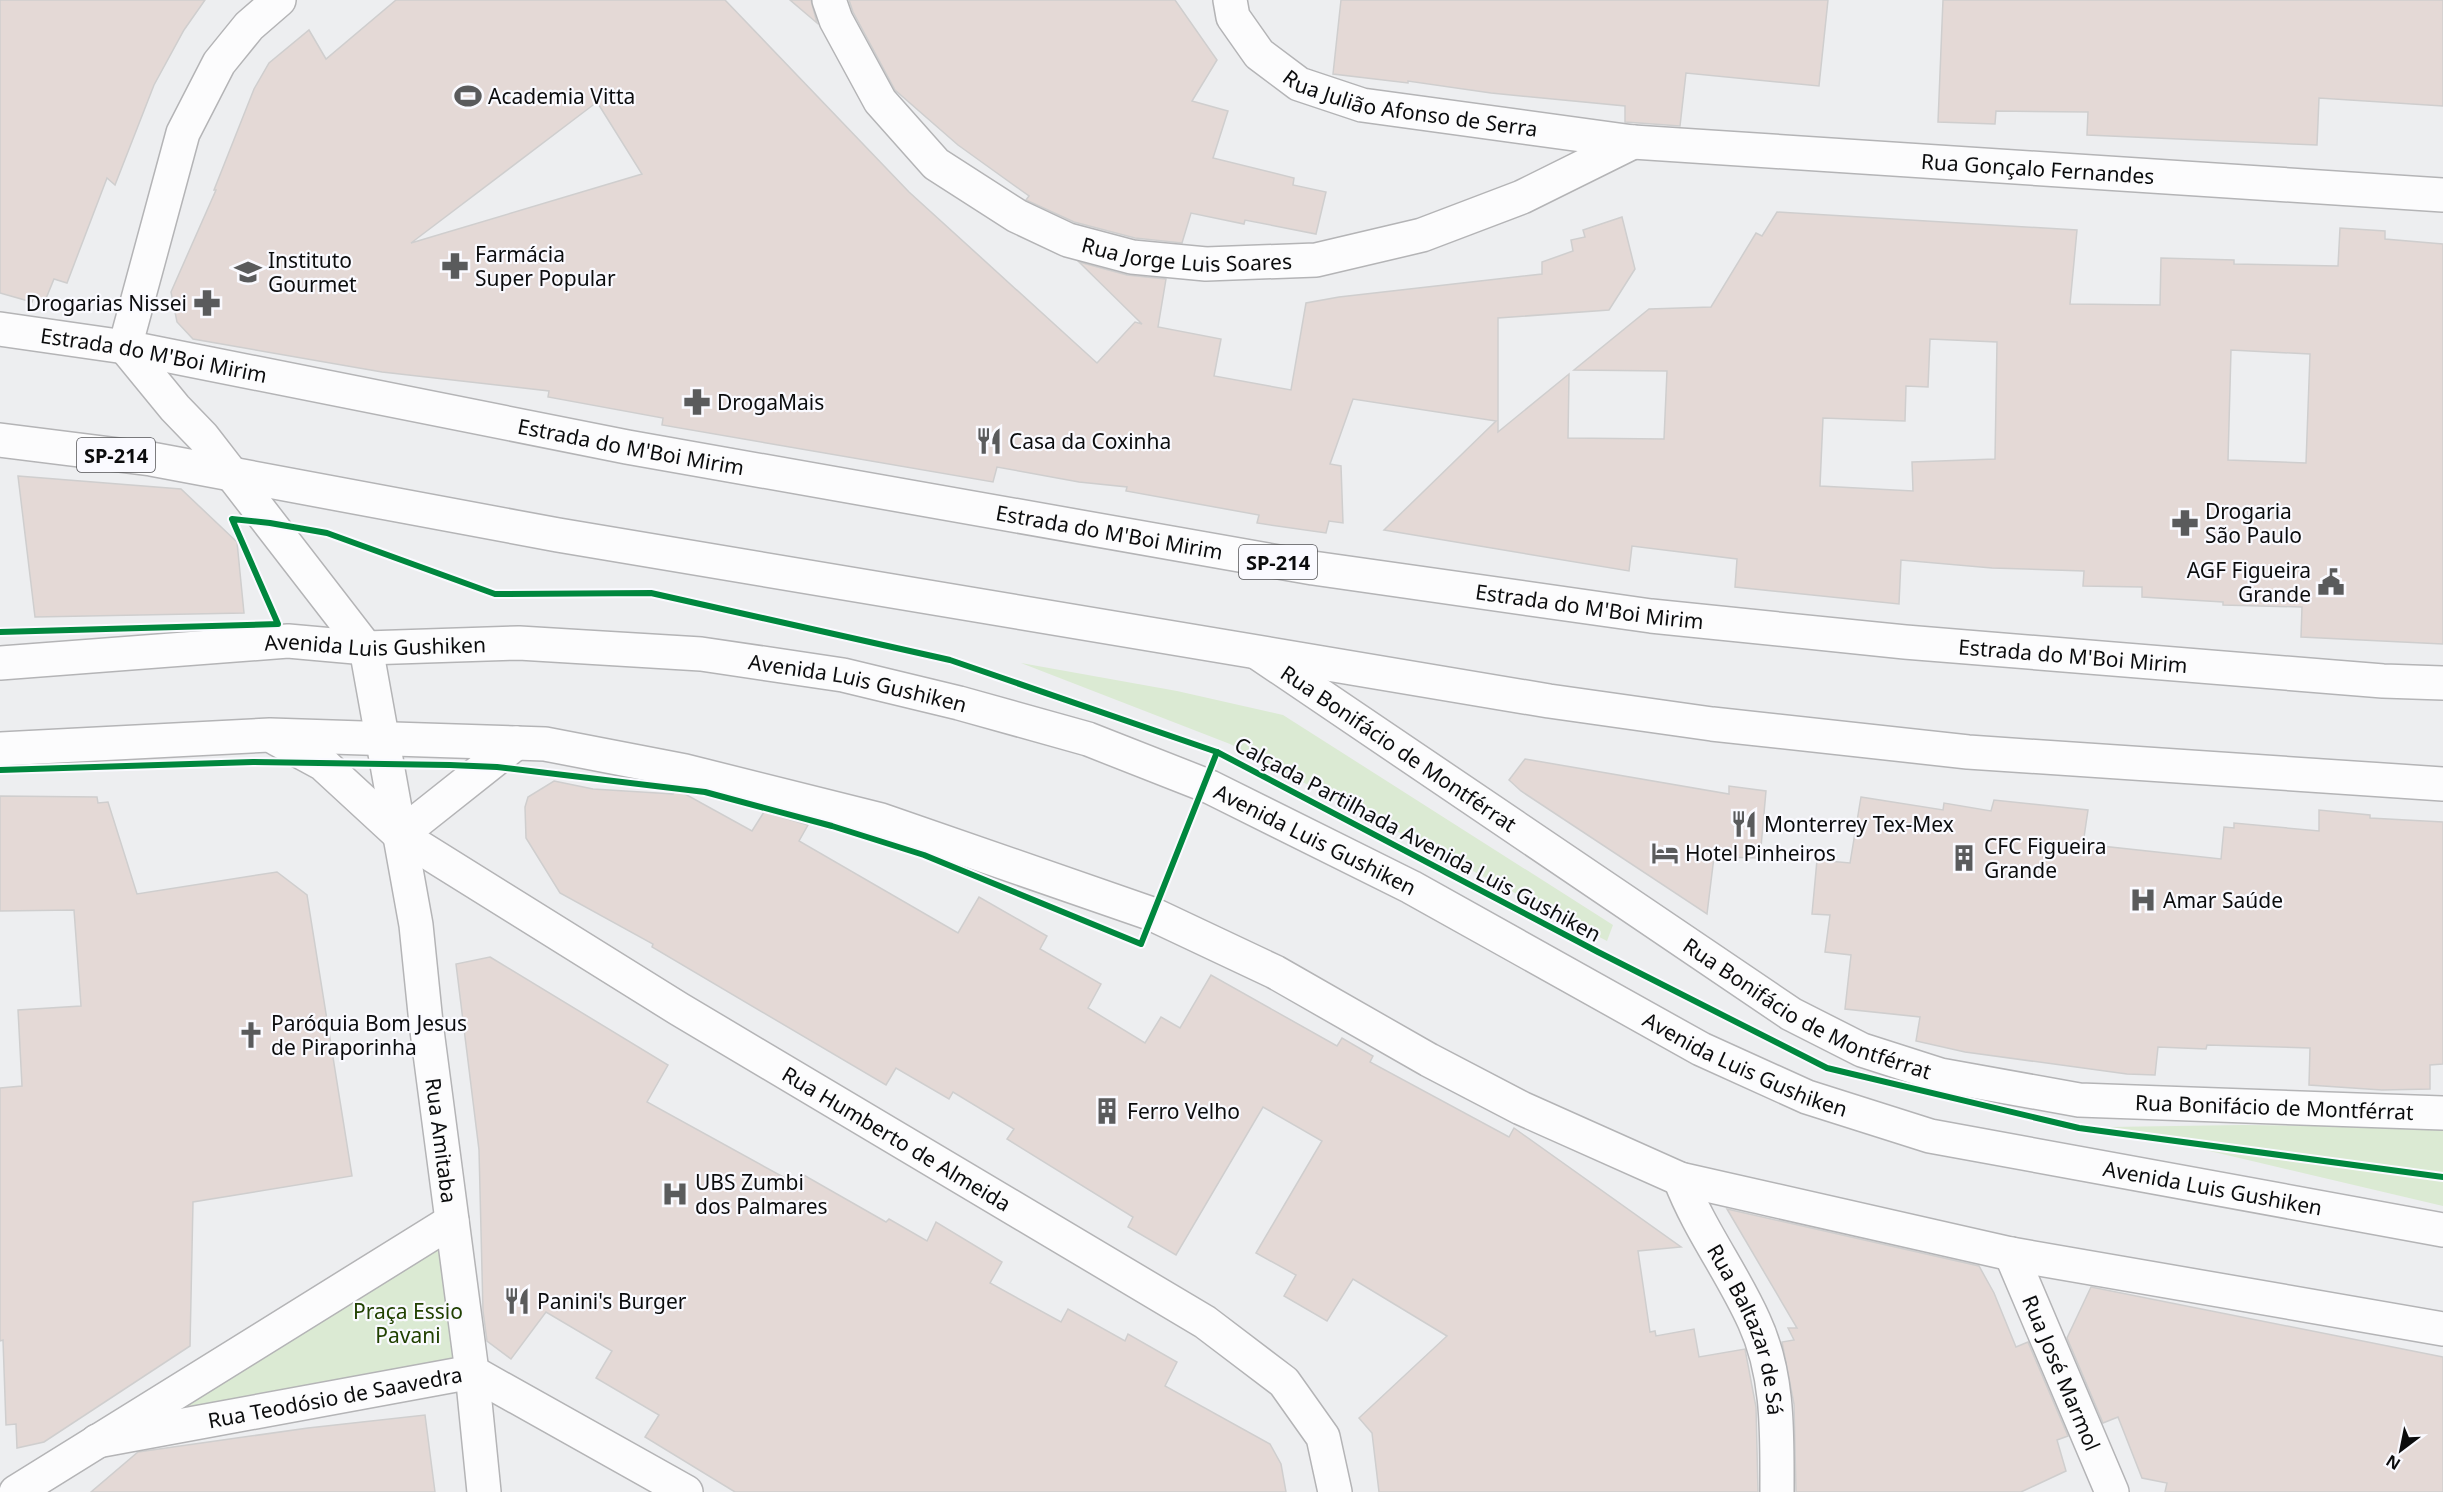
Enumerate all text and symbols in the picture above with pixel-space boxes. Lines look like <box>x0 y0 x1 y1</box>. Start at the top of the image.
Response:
street label: Rua Julião Afonso de Serra <box>1277 63 1539 143</box>
sports icon: Academia Vitta <box>453 81 483 111</box>
place label: Academia Vitta <box>488 82 635 110</box>
street label: Rua Gonçalo Fernandes <box>1920 147 2155 190</box>
street label: Rua Jorge Luis Soares <box>1079 230 1292 278</box>
place label: Farmácia Super Popular <box>475 240 616 292</box>
place label: Instituto Gourmet <box>268 246 357 298</box>
pharmacy icon: Farmácia Super Popular <box>440 251 470 281</box>
school or university icon: Instituto Gourmet <box>233 257 263 287</box>
pharmacy icon: Drogarias Nissei <box>192 288 222 318</box>
place label: Drogarias Nissei <box>26 289 187 317</box>
street label: Estrada do M'Boi Mirim <box>39 321 270 389</box>
pharmacy icon: DrogaMais <box>682 387 712 417</box>
place label: DrogaMais <box>717 388 824 416</box>
street label: Estrada do M'Boi Mirim <box>515 412 746 481</box>
restaurant icon: Casa da Coxinha <box>974 426 1004 456</box>
place label: Casa da Coxinha <box>1009 427 1171 455</box>
road number: SP-214 <box>77 438 155 472</box>
place label: Drogaria São Paulo <box>2205 497 2302 549</box>
street label: Estrada do M'Boi Mirim <box>994 498 1225 566</box>
pharmacy icon: Drogaria São Paulo <box>2170 508 2200 538</box>
road number: SP-214 <box>1239 545 1317 579</box>
place label: AGF Figueira Grande <box>2187 556 2311 608</box>
public building icon: AGF Figueira Grande <box>2316 567 2346 597</box>
street label: Estrada do M'Boi Mirim <box>1474 577 1705 635</box>
street label: Avenida Luis Gushiken <box>263 627 486 663</box>
street label: Estrada do M'Boi Mirim <box>1957 632 2189 679</box>
street label: Avenida Luis Gushiken <box>747 647 970 719</box>
street label: Rua Bonifácio de Montférrat <box>1275 659 1522 838</box>
street label: Calçada Partilhada Avenida Luis Gushiken <box>1231 731 1605 947</box>
street label: Avenida Luis Gushiken <box>1211 779 1421 903</box>
restaurant icon: Monterrey Tex-Mex <box>1729 809 1759 839</box>
place label: Monterrey Tex-Mex <box>1764 810 1954 838</box>
place label: CFC Figueira Grande <box>1984 832 2106 884</box>
hotel icon: Hotel Pinheiros <box>1650 838 1680 868</box>
place label: Hotel Pinheiros <box>1685 839 1836 867</box>
building icon: CFC Figueira Grande <box>1949 843 1979 873</box>
hospital icon: Amar Saúde <box>2128 885 2158 915</box>
place label: Amar Saúde <box>2163 886 2283 914</box>
street label: Rua Bonifácio de Montférrat <box>1678 931 1935 1085</box>
street label: Avenida Luis Gushiken <box>1638 1005 1851 1123</box>
place label: Paróquia Bom Jesus de Piraporinha <box>271 1009 467 1061</box>
church icon: Paróquia Bom Jesus de Piraporinha <box>236 1020 266 1050</box>
street label: Rua Humberto de Almeida <box>777 1060 1016 1217</box>
street label: Rua Amitaba <box>419 1076 464 1205</box>
street label: Rua Bonifácio de Montférrat <box>2135 1088 2415 1126</box>
building icon: Ferro Velho <box>1092 1096 1122 1126</box>
place label: Ferro Velho <box>1127 1097 1240 1125</box>
street label: Avenida Luis Gushiken <box>2101 1154 2325 1222</box>
place label: UBS Zumbi dos Palmares <box>695 1168 828 1220</box>
hospital icon: UBS Zumbi dos Palmares <box>660 1179 690 1209</box>
street label: Rua Baltazar de Sá <box>1701 1239 1790 1416</box>
restaurant icon: Panini's Burger <box>502 1286 532 1316</box>
place label: Panini's Burger <box>537 1287 687 1315</box>
street label: Rua José Marmol <box>2016 1291 2107 1455</box>
park label: Praça Essio Pavani <box>353 1297 463 1349</box>
street label: Rua Teodósio de Saavedra <box>205 1360 465 1434</box>
north arrow <box>2371 1420 2431 1480</box>
text: N <box>2382 1450 2404 1475</box>

